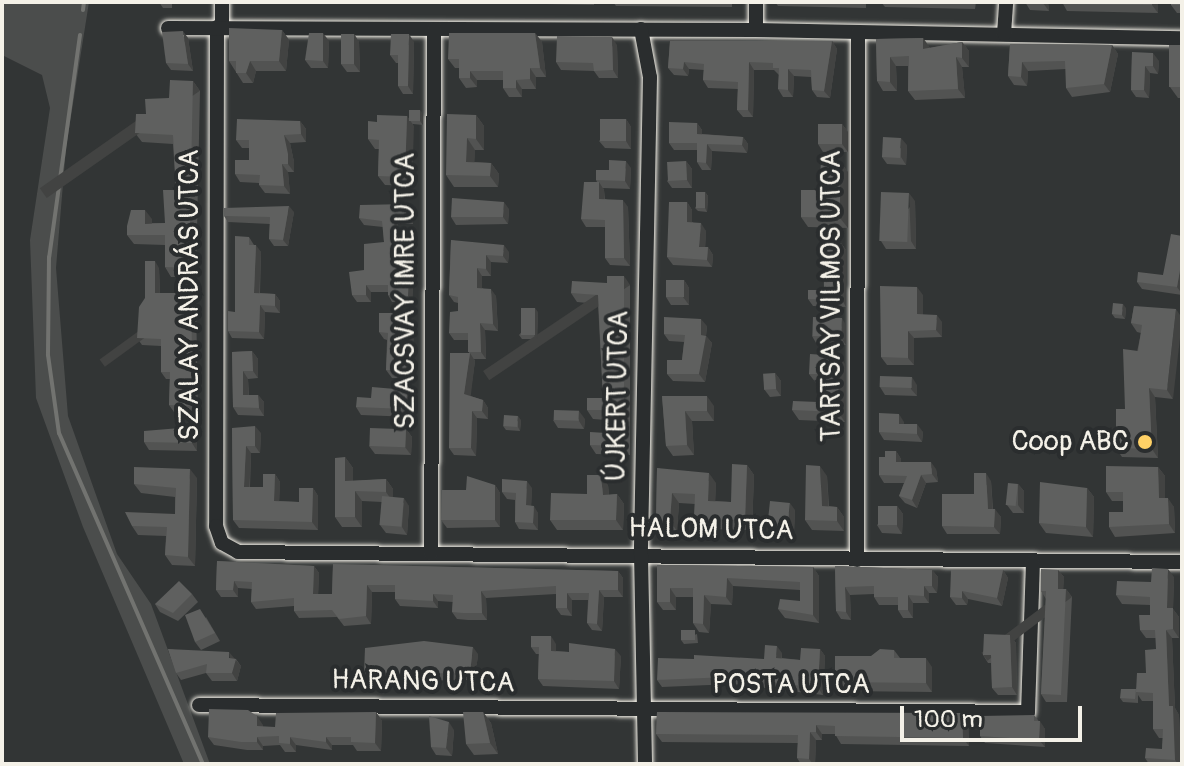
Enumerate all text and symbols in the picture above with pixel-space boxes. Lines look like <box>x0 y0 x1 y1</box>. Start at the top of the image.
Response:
street label: SZALAY ANDRÁS UTCA <box>173 149 207 441</box>
street label: TARTSAY VILMOS UTCA <box>815 150 849 442</box>
street label: SZACSVAY IMRE UTCA <box>389 153 423 429</box>
street label: ÚJKERT UTCA <box>600 310 636 482</box>
place label: Coop ABC <box>1012 425 1129 459</box>
marker: Coop ABC <box>1136 433 1154 451</box>
street label: HALOM UTCA <box>628 512 794 548</box>
street label: HARANG UTCA <box>331 664 515 700</box>
street label: POSTA UTCA <box>712 668 870 702</box>
scale bar <box>904 690 1086 740</box>
text: 100 m <box>914 705 983 734</box>

